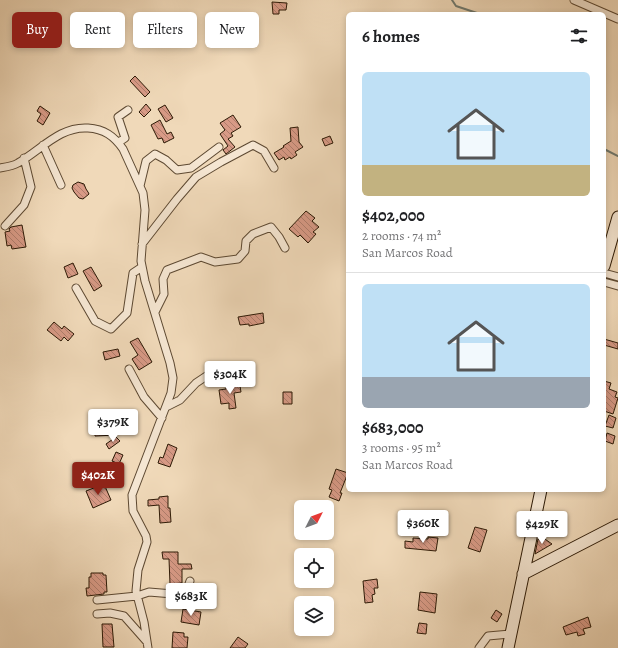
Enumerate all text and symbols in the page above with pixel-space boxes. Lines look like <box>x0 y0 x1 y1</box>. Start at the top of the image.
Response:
chip: Buy <box>12 12 62 48</box>
chip: Rent <box>70 12 125 48</box>
chip: Filters <box>133 12 197 48</box>
chip: New <box>205 12 259 48</box>
text: 6 homes <box>362 25 420 48</box>
icon: filters <box>568 25 590 47</box>
icon: home <box>440 98 512 170</box>
text: $402,000 <box>362 204 425 227</box>
text: 2 rooms · 74 m² <box>362 227 441 244</box>
text: San Marcos Road <box>362 244 453 261</box>
icon: home <box>440 310 512 382</box>
pin: $304K <box>202 361 258 395</box>
text: $304K <box>214 365 246 382</box>
pin: $379K <box>85 409 141 443</box>
text: $379K <box>97 413 129 430</box>
text: $683,000 <box>362 416 424 439</box>
text: 3 rooms · 95 m² <box>362 439 441 456</box>
text: San Marcos Road <box>362 456 453 473</box>
pin: $402K <box>70 462 126 496</box>
text: $402K <box>81 466 115 483</box>
north arrow <box>294 500 334 540</box>
map controls <box>294 500 334 636</box>
pin: $360K <box>395 510 451 544</box>
pin: $429K <box>514 511 570 545</box>
text: $360K <box>407 514 439 531</box>
text: $429K <box>525 515 559 532</box>
button: locate <box>294 548 334 588</box>
pin: $683K <box>163 583 219 617</box>
text: $683K <box>175 587 207 604</box>
button: layers <box>294 596 334 636</box>

